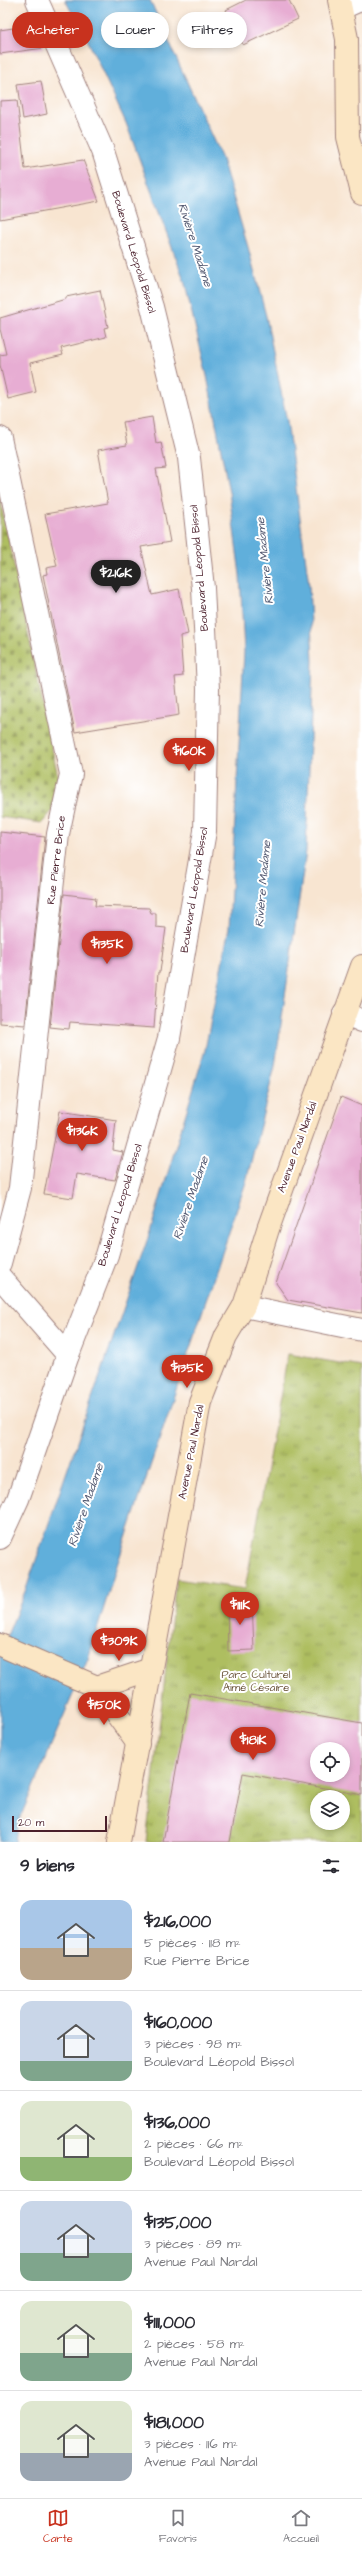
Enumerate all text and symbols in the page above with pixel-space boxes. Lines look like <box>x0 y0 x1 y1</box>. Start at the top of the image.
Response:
chip: Acheter <box>12 12 93 48</box>
chip: Louer <box>101 12 169 48</box>
chip: Filtres <box>177 12 247 48</box>
street label: Boulevard Léopold Bissol <box>108 189 160 315</box>
water label: Rivière Madame <box>173 201 217 289</box>
street label: Boulevard Léopold Bissol <box>186 504 212 632</box>
water label: Rivière Madame <box>252 516 278 605</box>
pin: $216K <box>88 560 144 594</box>
text: $216K <box>100 564 132 582</box>
pin: $160K <box>161 738 217 772</box>
text: $160K <box>172 742 206 760</box>
street label: Rue Pierre Brice <box>43 815 69 905</box>
street label: Boulevard Léopold Bissol <box>177 826 211 954</box>
water label: Rivière Madame <box>251 839 275 928</box>
pin: $135K <box>79 931 135 965</box>
text: $135K <box>91 935 123 953</box>
street label: Avenue Paul Nardal <box>274 1099 321 1195</box>
pin: $136K <box>54 1118 110 1152</box>
text: $136K <box>66 1122 98 1140</box>
street label: Boulevard Léopold Bissol <box>94 1142 146 1268</box>
water label: Rivière Madame <box>169 1154 213 1242</box>
pin: $135K <box>159 1355 215 1389</box>
text: $135K <box>171 1359 203 1377</box>
street label: Avenue Paul Nardal <box>174 1403 208 1501</box>
water label: Rivière Madame <box>64 1461 108 1549</box>
pin: $111K <box>212 1592 268 1626</box>
text: $111K <box>230 1596 250 1614</box>
pin: $309K <box>91 1628 147 1662</box>
text: $309K <box>100 1632 138 1650</box>
park label: Parc Culturel Aimé Césaire <box>222 1667 291 1695</box>
pin: $150K <box>76 1692 132 1726</box>
text: $150K <box>87 1696 121 1714</box>
pin: $181K <box>225 1727 281 1761</box>
text: $181K <box>240 1731 266 1749</box>
map controls <box>310 1742 350 1830</box>
button: locate <box>310 1742 350 1782</box>
button: layers <box>310 1790 350 1830</box>
scale bar <box>12 1814 107 1833</box>
text: 20 m <box>18 1815 44 1830</box>
text: 9 biens <box>20 1854 75 1878</box>
icon: filters <box>320 1855 342 1877</box>
text: $216,000 <box>144 1910 211 1934</box>
icon: home <box>52 1916 100 1964</box>
text: 5 pièces · 118 m² <box>144 1934 241 1952</box>
text: Rue Pierre Brice <box>144 1952 250 1970</box>
text: $160,000 <box>144 2011 212 2035</box>
icon: home <box>52 2017 100 2065</box>
text: 3 pièces · 98 m² <box>144 2035 242 2053</box>
text: Boulevard Léopold Bissol <box>144 2053 294 2071</box>
text: $136,000 <box>144 2111 210 2135</box>
icon: home <box>52 2117 100 2165</box>
text: 2 pièces · 66 m² <box>144 2135 243 2153</box>
text: Boulevard Léopold Bissol <box>144 2153 294 2171</box>
text: $135,000 <box>144 2211 212 2235</box>
icon: home <box>52 2217 100 2265</box>
text: 3 pièces · 89 m² <box>144 2235 242 2253</box>
text: Avenue Paul Nardal <box>144 2253 257 2271</box>
text: $111,000 <box>144 2311 195 2335</box>
icon: home <box>52 2317 100 2365</box>
text: 2 pièces · 58 m² <box>144 2335 245 2353</box>
text: Avenue Paul Nardal <box>144 2353 257 2371</box>
text: $181,000 <box>144 2411 204 2435</box>
icon: home <box>52 2417 100 2465</box>
text: 3 pièces · 116 m² <box>144 2435 238 2453</box>
text: Avenue Paul Nardal <box>144 2453 257 2471</box>
tab: Carte <box>43 2507 73 2546</box>
tab: Favoris <box>159 2507 197 2546</box>
tab: Accueil <box>283 2507 319 2546</box>

